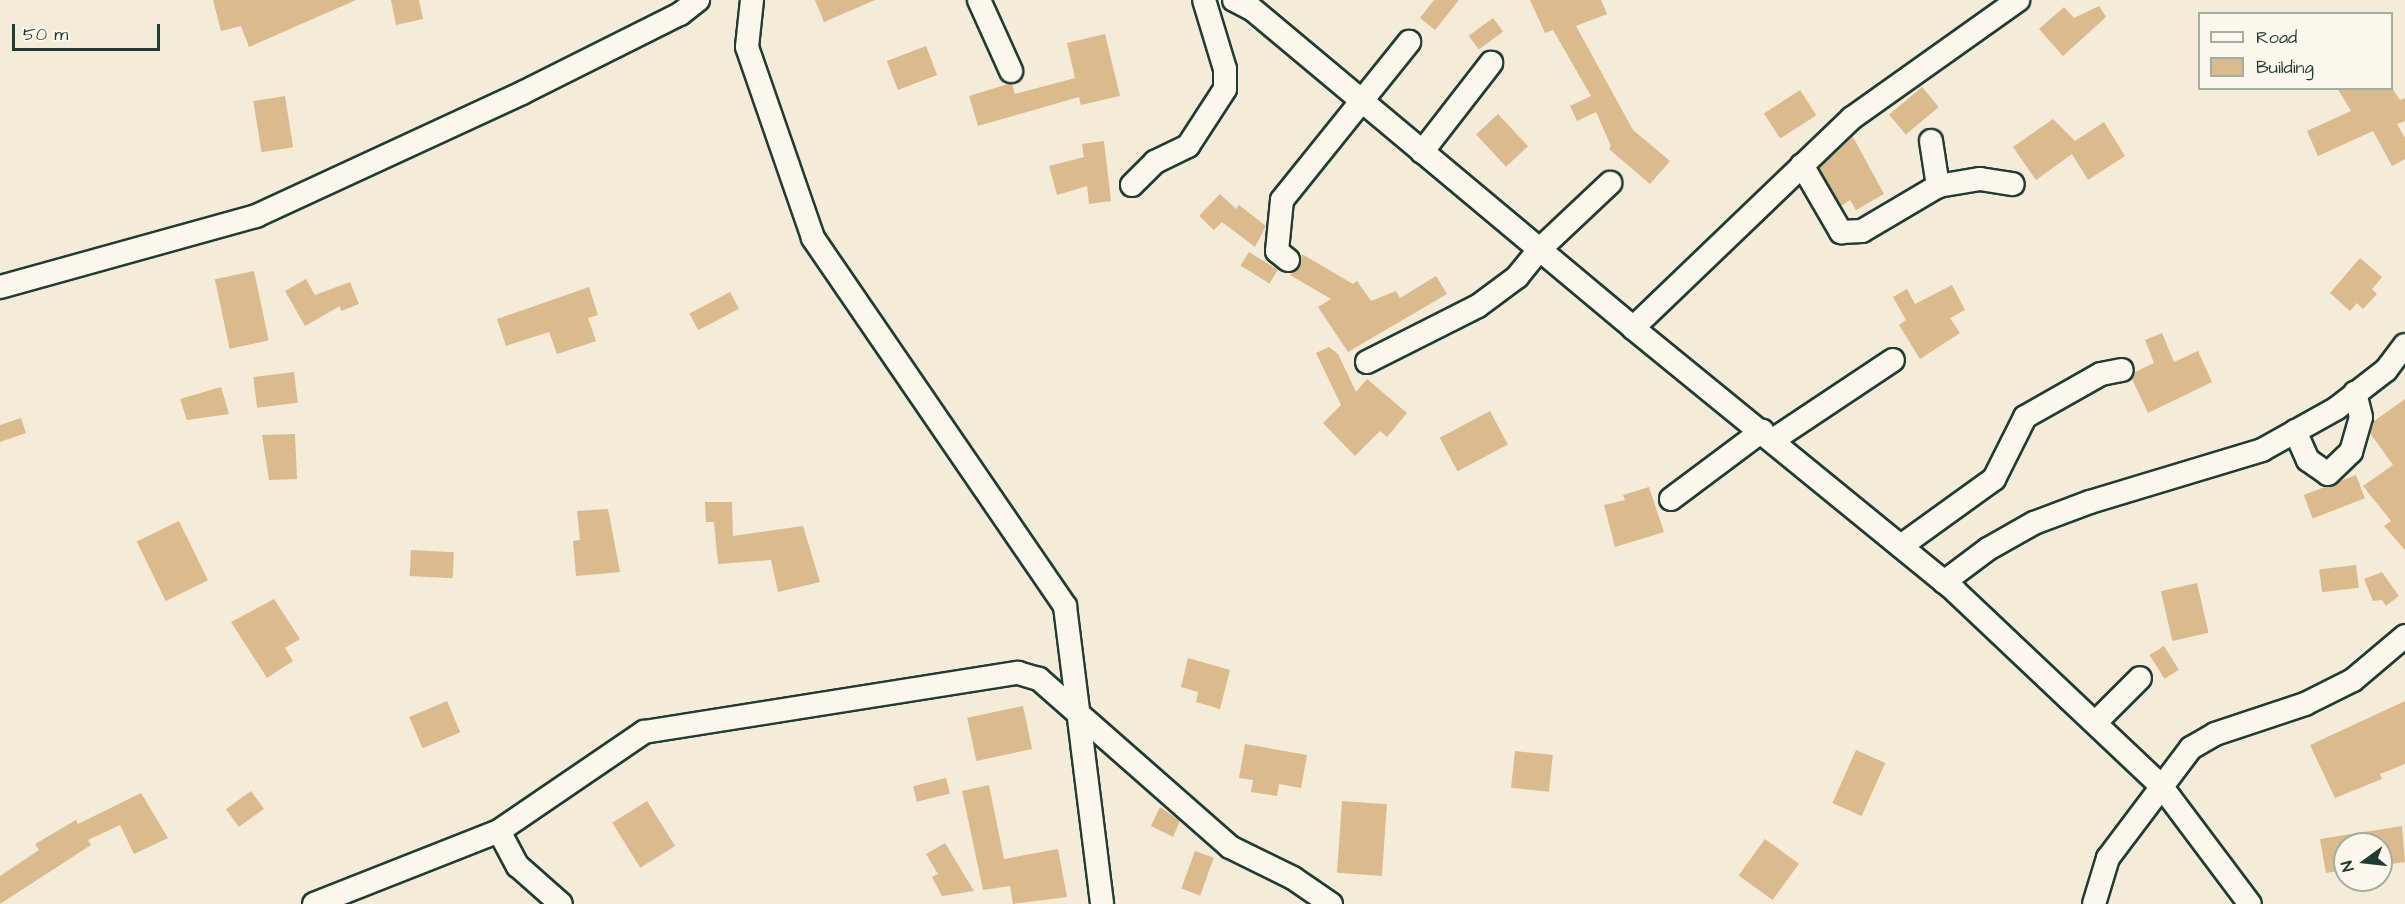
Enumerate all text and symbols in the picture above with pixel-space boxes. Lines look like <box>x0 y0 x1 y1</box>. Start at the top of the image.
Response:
scale bar <box>15 12 164 50</box>
legend <box>2198 12 2393 90</box>
text: 50 m <box>23 22 68 47</box>
text: Road <box>2256 25 2297 50</box>
text: Building <box>2256 55 2314 80</box>
north arrow <box>2333 832 2393 892</box>
text: N <box>2336 858 2359 874</box>

